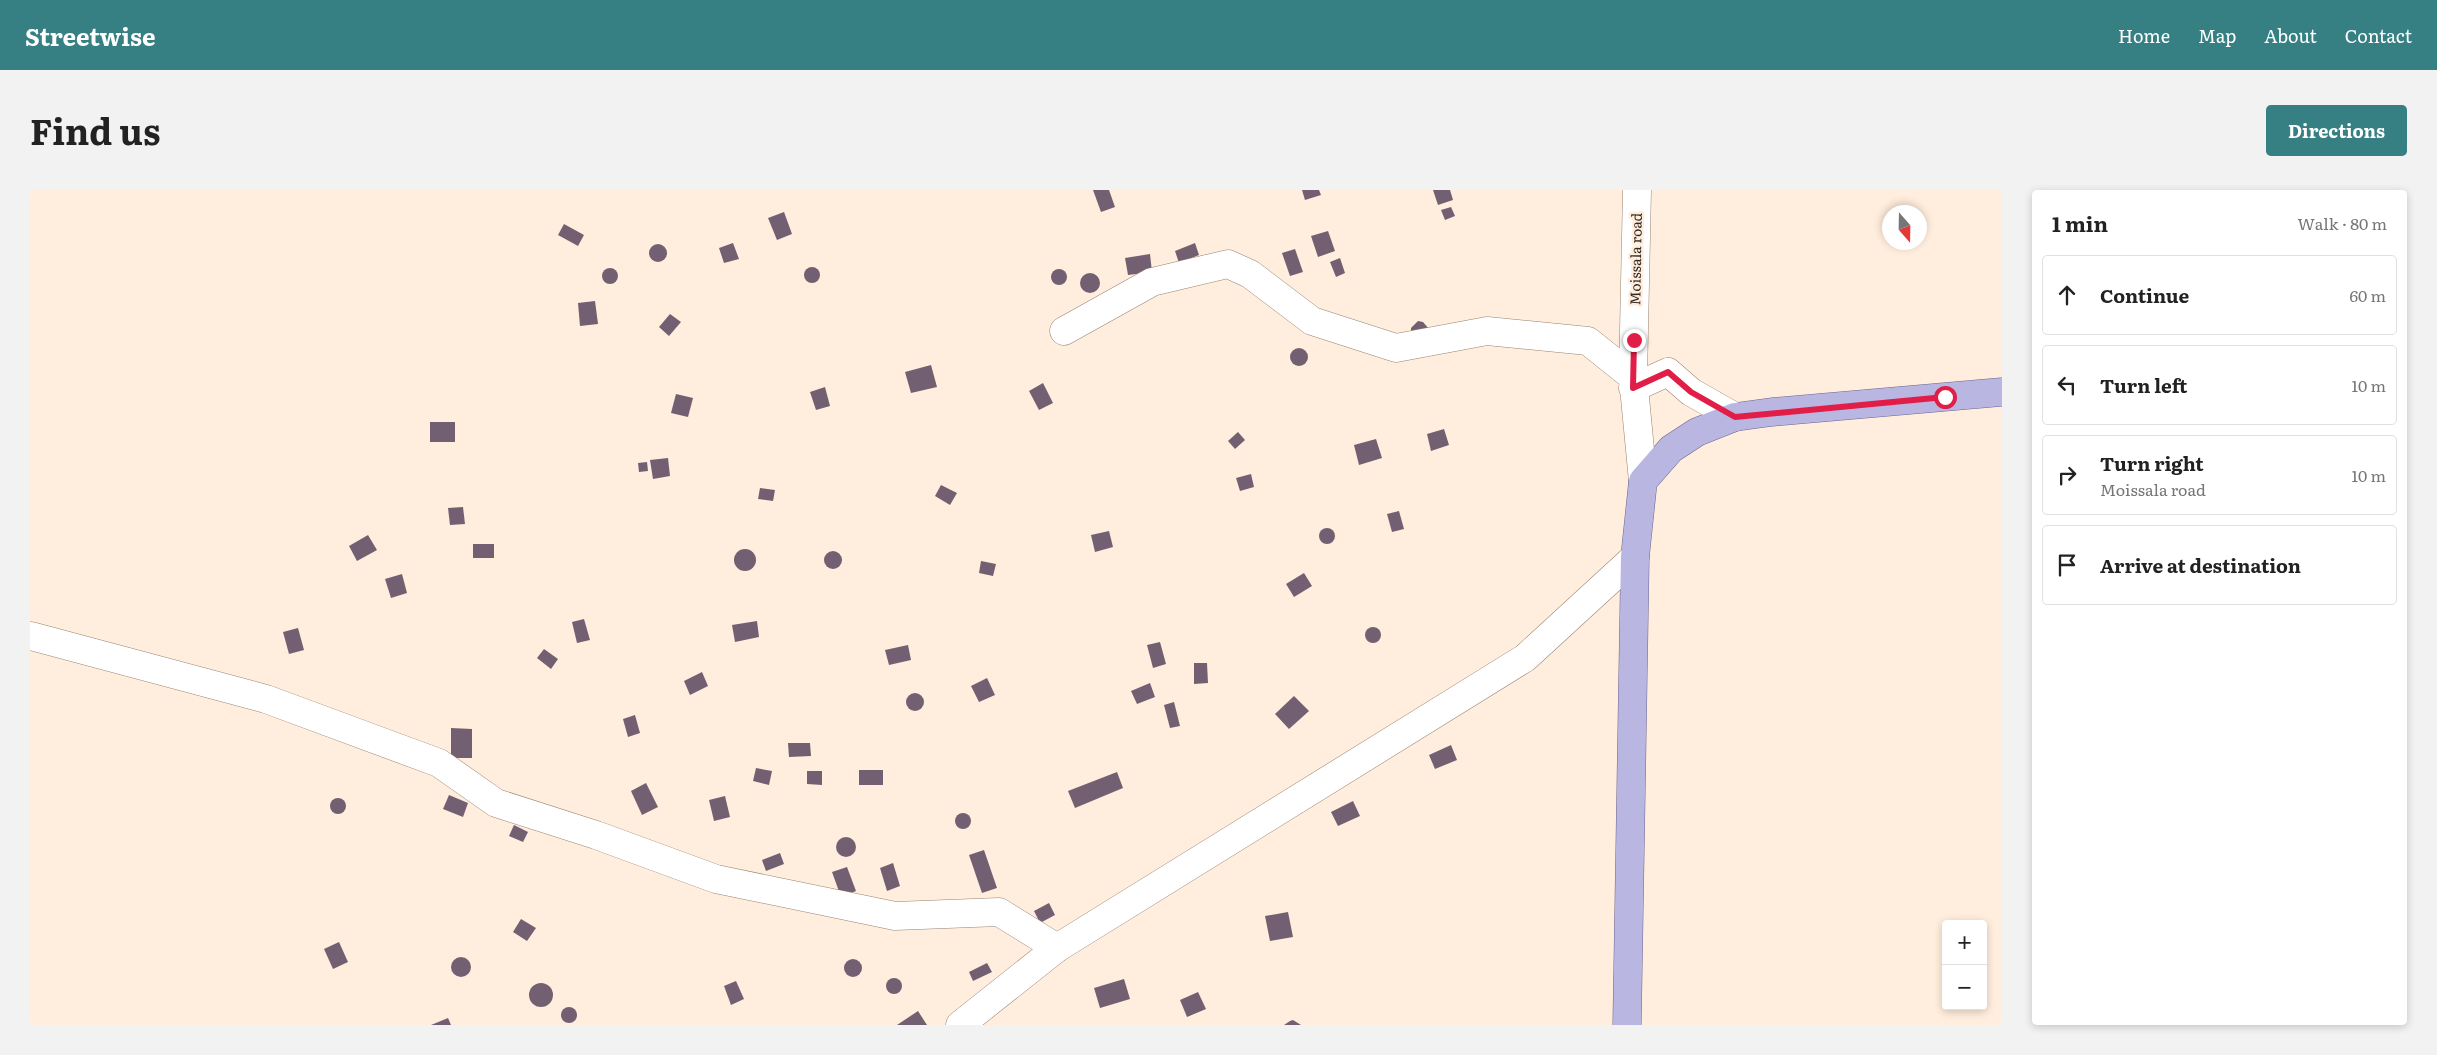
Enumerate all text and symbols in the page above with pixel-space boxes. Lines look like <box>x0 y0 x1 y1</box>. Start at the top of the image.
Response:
text: Streetwise <box>25 18 155 53</box>
text: Home <box>2118 22 2170 49</box>
text: Map <box>2198 22 2236 49</box>
text: About <box>2264 22 2317 49</box>
text: Contact <box>2345 22 2412 49</box>
text: Find us <box>30 104 160 156</box>
button: Directions <box>2266 105 2407 156</box>
north arrow <box>1882 205 1927 250</box>
text: 1 min <box>2052 207 2108 238</box>
text: Walk · 80 m <box>2298 211 2387 235</box>
street label: Moissala road <box>1624 212 1646 305</box>
icon: ahead <box>2053 281 2081 309</box>
text: Continue <box>2100 281 2189 309</box>
text: 60 m <box>2349 283 2386 307</box>
route end <box>1623 329 1646 352</box>
icon: left <box>2053 371 2081 399</box>
text: Turn left <box>2100 371 2187 399</box>
text: 10 m <box>2352 373 2386 397</box>
route start <box>1934 386 1957 409</box>
text: Turn right <box>2100 449 2204 477</box>
icon: right <box>2053 461 2081 489</box>
text: 10 m <box>2352 463 2386 487</box>
text: Moissala road <box>2100 477 2206 501</box>
icon: arrive <box>2053 551 2081 579</box>
text: Arrive at destination <box>2100 551 2301 579</box>
map controls <box>1942 920 1987 1010</box>
button: + <box>1942 920 1987 965</box>
button: − <box>1942 965 1987 1010</box>

